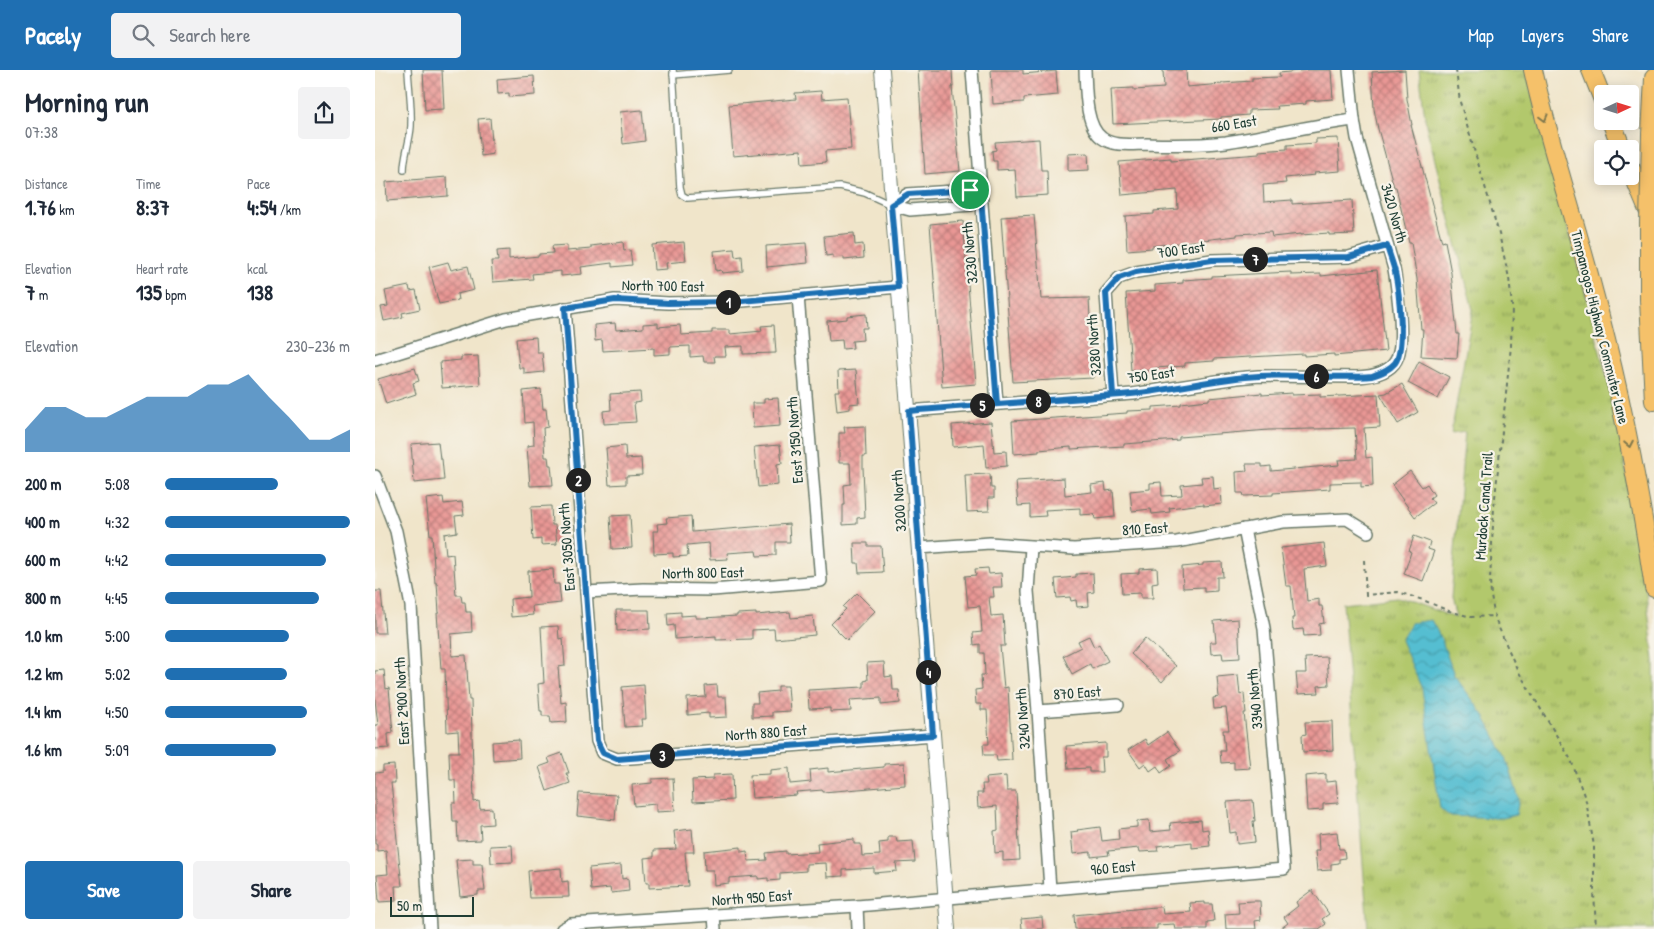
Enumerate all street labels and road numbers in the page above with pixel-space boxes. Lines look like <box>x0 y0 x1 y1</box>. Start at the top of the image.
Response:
street label: 660 East <box>1210 109 1259 137</box>
street label: 3420 North <box>1376 181 1413 245</box>
street label: 3230 North <box>956 221 983 285</box>
street label: Timpanogos Highway Commuter Lane <box>1566 228 1635 426</box>
street label: 700 East <box>1156 236 1207 263</box>
street label: North 700 East <box>622 274 705 297</box>
street label: 3280 North <box>1081 314 1106 377</box>
street label: 750 East <box>1126 361 1177 388</box>
street label: East 3150 North <box>781 396 808 484</box>
street label: Murdock Canal Trail <box>1469 451 1498 561</box>
street label: 3200 North <box>886 469 911 533</box>
street label: East 3050 North <box>553 502 580 592</box>
street label: 810 East <box>1122 516 1169 541</box>
street label: North 800 East <box>662 561 745 584</box>
street label: East 2900 North <box>389 657 414 745</box>
street label: 3340 North <box>1241 668 1268 730</box>
street label: 870 East <box>1053 680 1102 705</box>
street label: 3240 North <box>1010 688 1035 750</box>
street label: North 880 East <box>725 719 808 746</box>
street label: 960 East <box>1090 855 1137 880</box>
street label: North 950 East <box>711 884 794 911</box>

